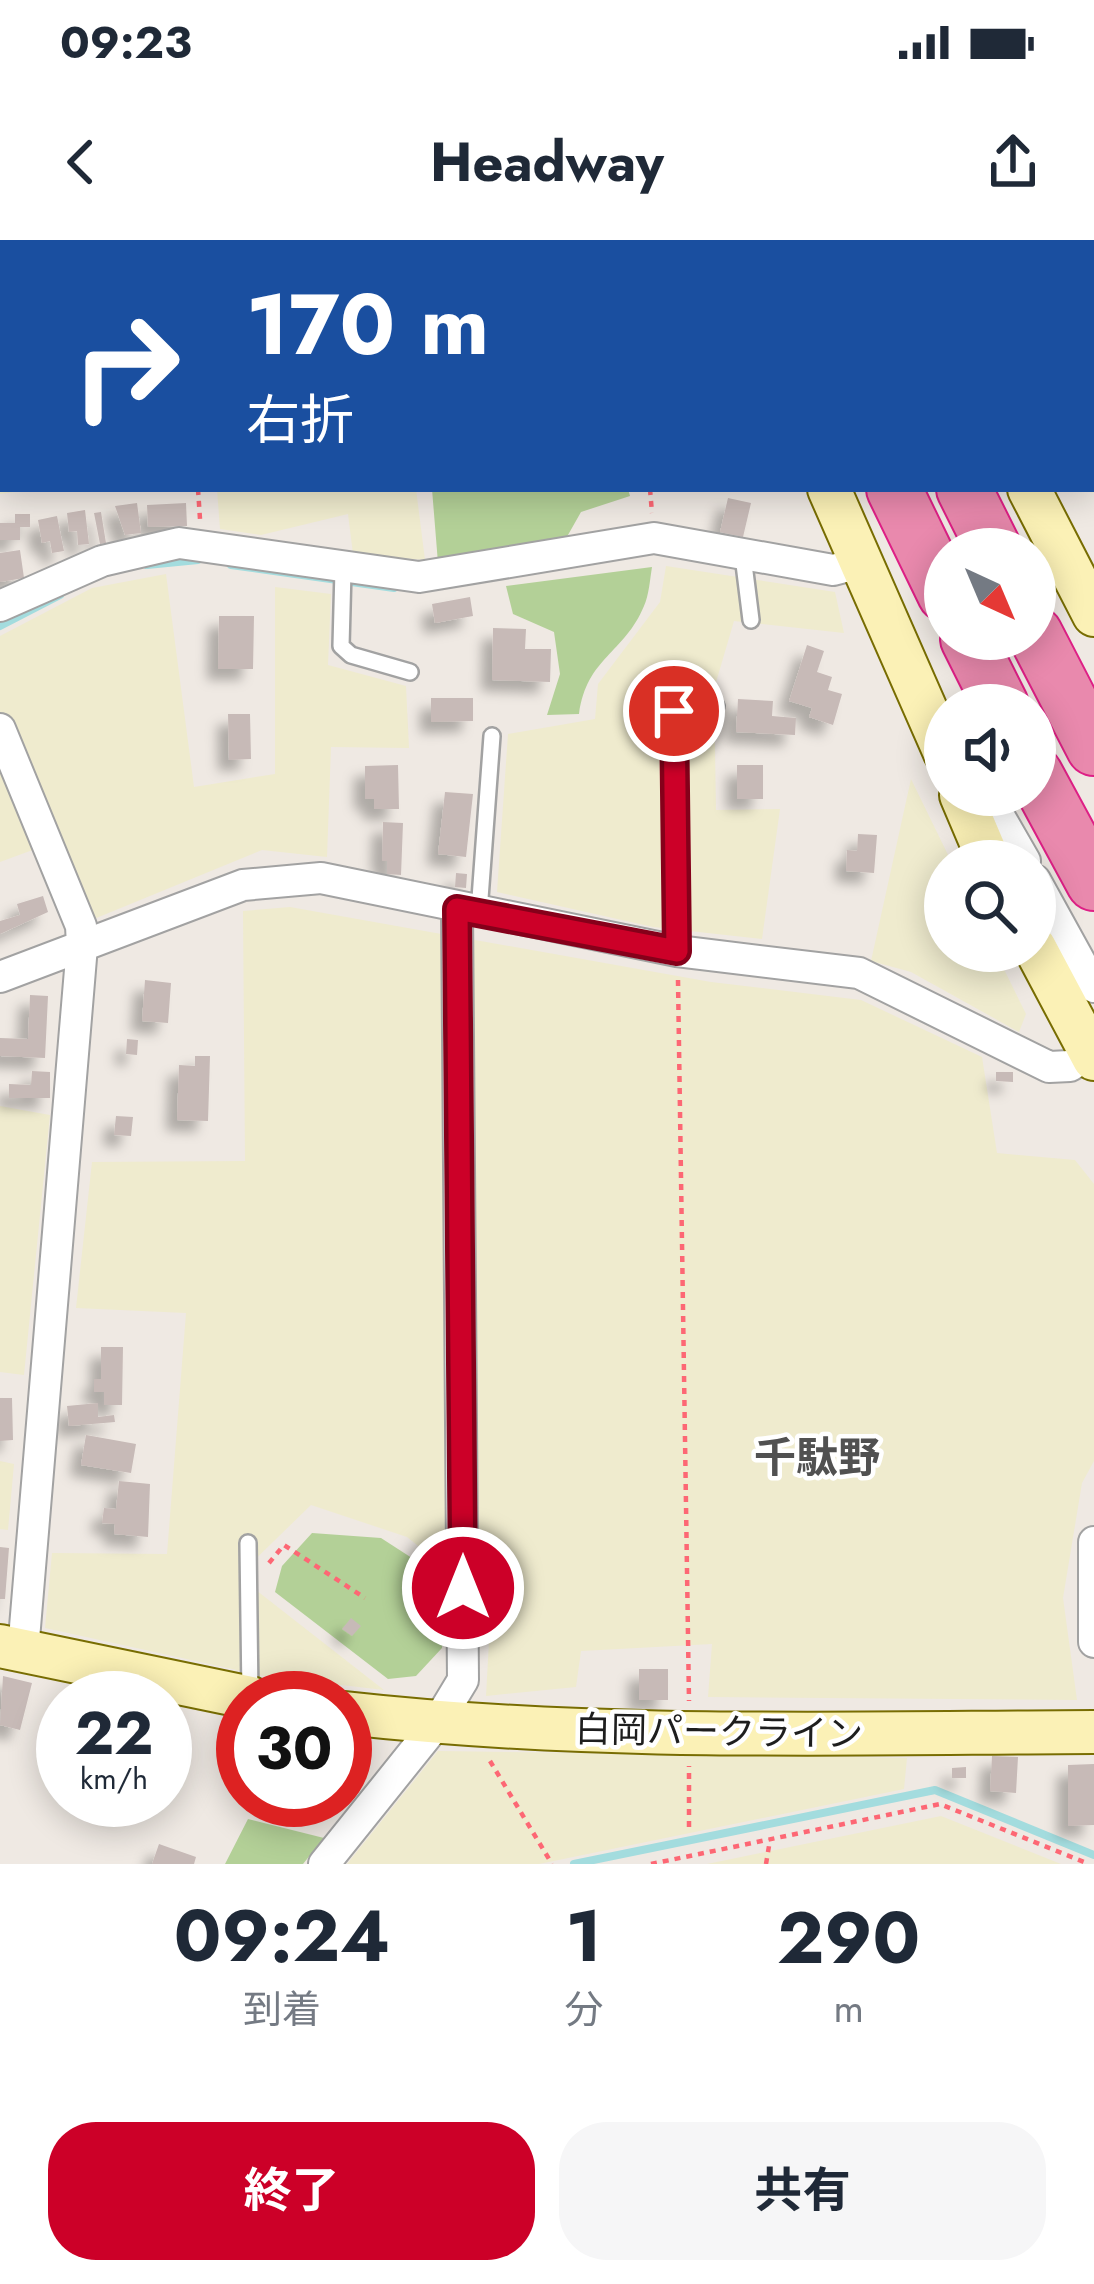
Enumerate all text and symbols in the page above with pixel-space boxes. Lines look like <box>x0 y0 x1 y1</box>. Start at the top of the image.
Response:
text: 09:23 <box>60 10 192 75</box>
text: Headway <box>430 123 664 201</box>
icon: back <box>48 129 114 195</box>
icon: share <box>980 129 1046 195</box>
text: 170 m <box>246 264 489 386</box>
icon: right <box>48 288 204 444</box>
text: 右折 <box>246 381 354 459</box>
north arrow <box>924 528 1056 660</box>
map controls <box>924 528 1056 972</box>
pin <box>623 660 725 762</box>
icon: arrive <box>641 678 707 744</box>
button: sound <box>924 684 1056 816</box>
button: search <box>924 840 1056 972</box>
district label: 千駄野 <box>754 1427 880 1488</box>
position arrow <box>400 1525 526 1651</box>
speed limit sign: 30 <box>216 1671 372 1827</box>
text: 22 <box>75 1690 153 1777</box>
street label: 白岡パークライン <box>575 1702 863 1760</box>
text: km/h <box>80 1757 148 1800</box>
text: 09:24 <box>174 1884 390 1988</box>
text: 1 <box>565 1884 602 1988</box>
text: 290 <box>777 1886 920 1990</box>
text: m <box>833 1980 864 2037</box>
text: 到着 <box>243 1981 321 2038</box>
text: 分 <box>564 1981 603 2038</box>
button: 終了 <box>48 2122 535 2260</box>
button: 共有 <box>559 2122 1046 2260</box>

